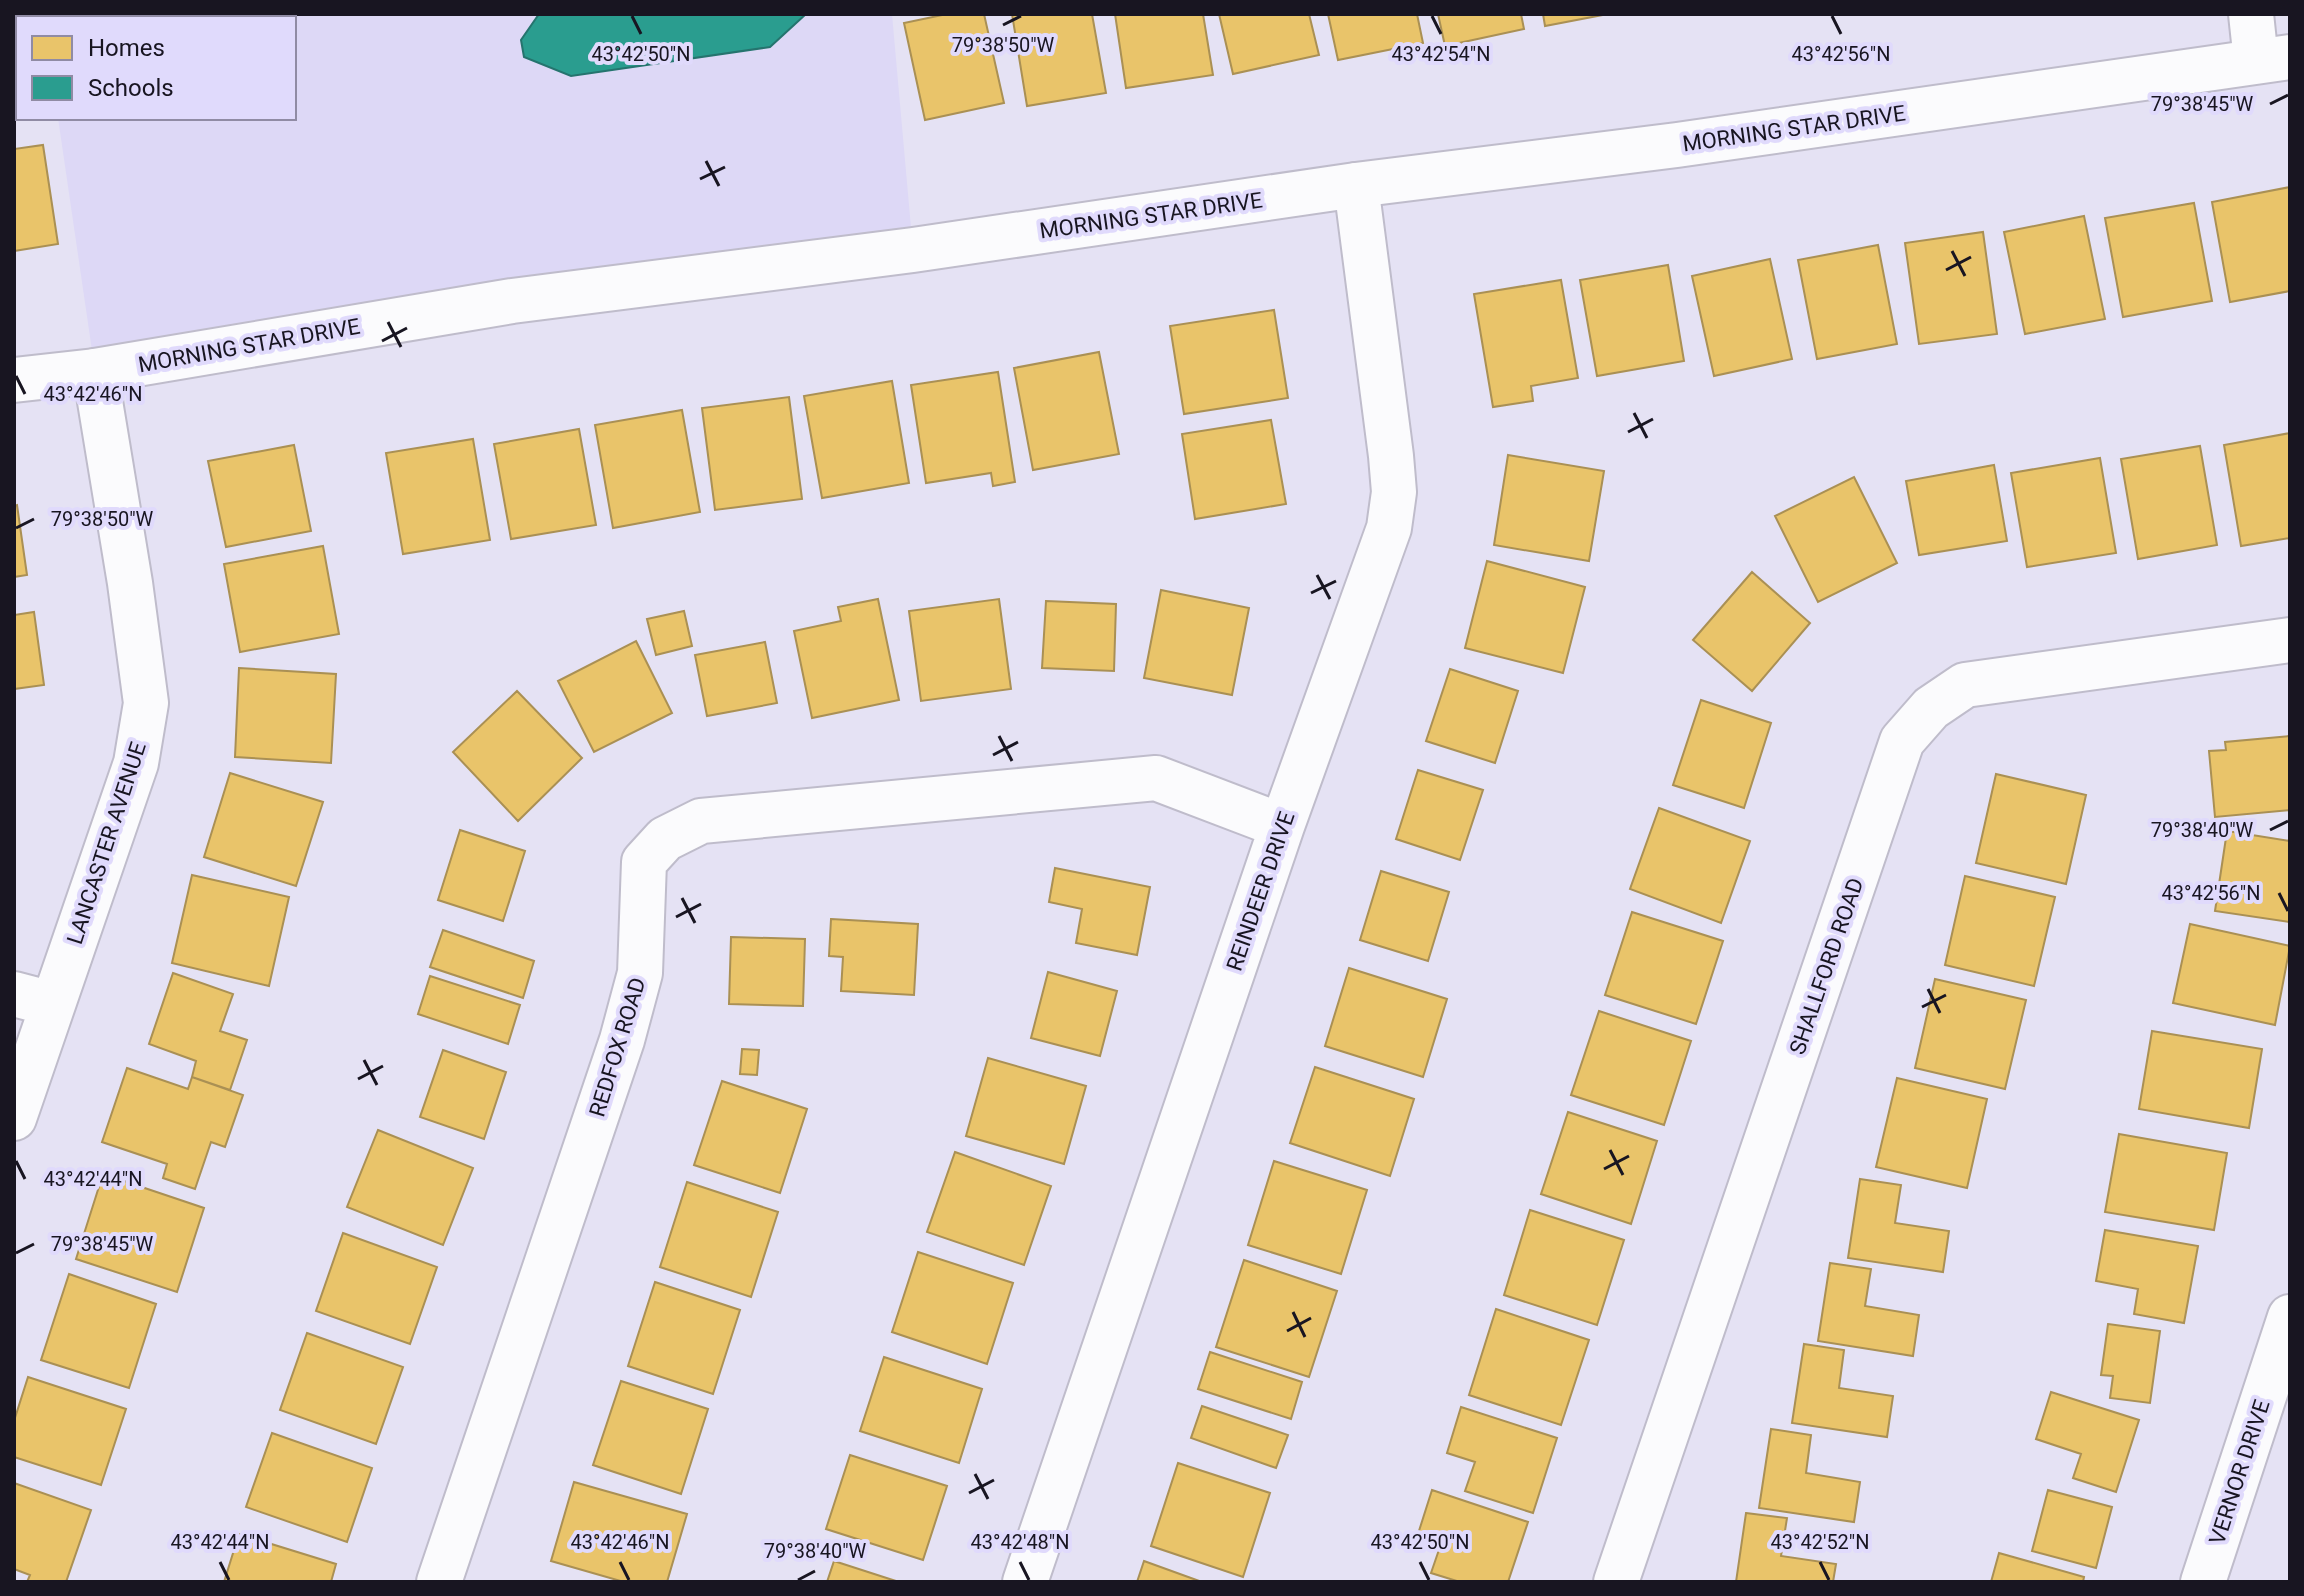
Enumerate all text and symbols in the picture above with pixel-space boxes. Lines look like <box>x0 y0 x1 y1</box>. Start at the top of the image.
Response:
legend <box>16 16 296 120</box>
text: 79°38'50"W <box>952 33 1055 57</box>
text: Homes <box>88 34 165 62</box>
text: 43°42'50"N <box>591 42 691 66</box>
text: 43°42'54"N <box>1391 42 1491 66</box>
text: 43°42'56"N <box>1791 42 1891 66</box>
text: Schools <box>88 74 174 102</box>
text: 79°38'45"W <box>2151 92 2254 116</box>
street label: MORNING STAR DRIVE <box>1681 100 1907 157</box>
street label: MORNING STAR DRIVE <box>1038 187 1264 244</box>
street label: MORNING STAR DRIVE <box>136 314 362 377</box>
text: 43°42'46"N <box>43 382 143 406</box>
text: 79°38'50"W <box>51 507 154 531</box>
street label: LANCASTER AVENUE <box>62 739 151 947</box>
street label: REINDEER DRIVE <box>1222 808 1299 974</box>
text: 79°38'40"W <box>2151 818 2254 842</box>
street label: SHALLFORD ROAD <box>1785 875 1868 1058</box>
text: 43°42'56"N <box>2161 881 2261 905</box>
street label: REDFOX ROAD <box>584 975 650 1120</box>
text: 43°42'44"N <box>43 1167 143 1191</box>
text: 79°38'45"W <box>51 1232 154 1256</box>
street label: VERNOR DRIVE <box>2204 1397 2275 1548</box>
text: 43°42'44"N <box>170 1530 270 1554</box>
text: 43°42'46"N <box>570 1530 670 1554</box>
text: 43°42'48"N <box>970 1530 1070 1554</box>
text: 43°42'50"N <box>1370 1530 1470 1554</box>
text: 43°42'52"N <box>1770 1530 1870 1554</box>
text: 79°38'40"W <box>764 1539 867 1563</box>

